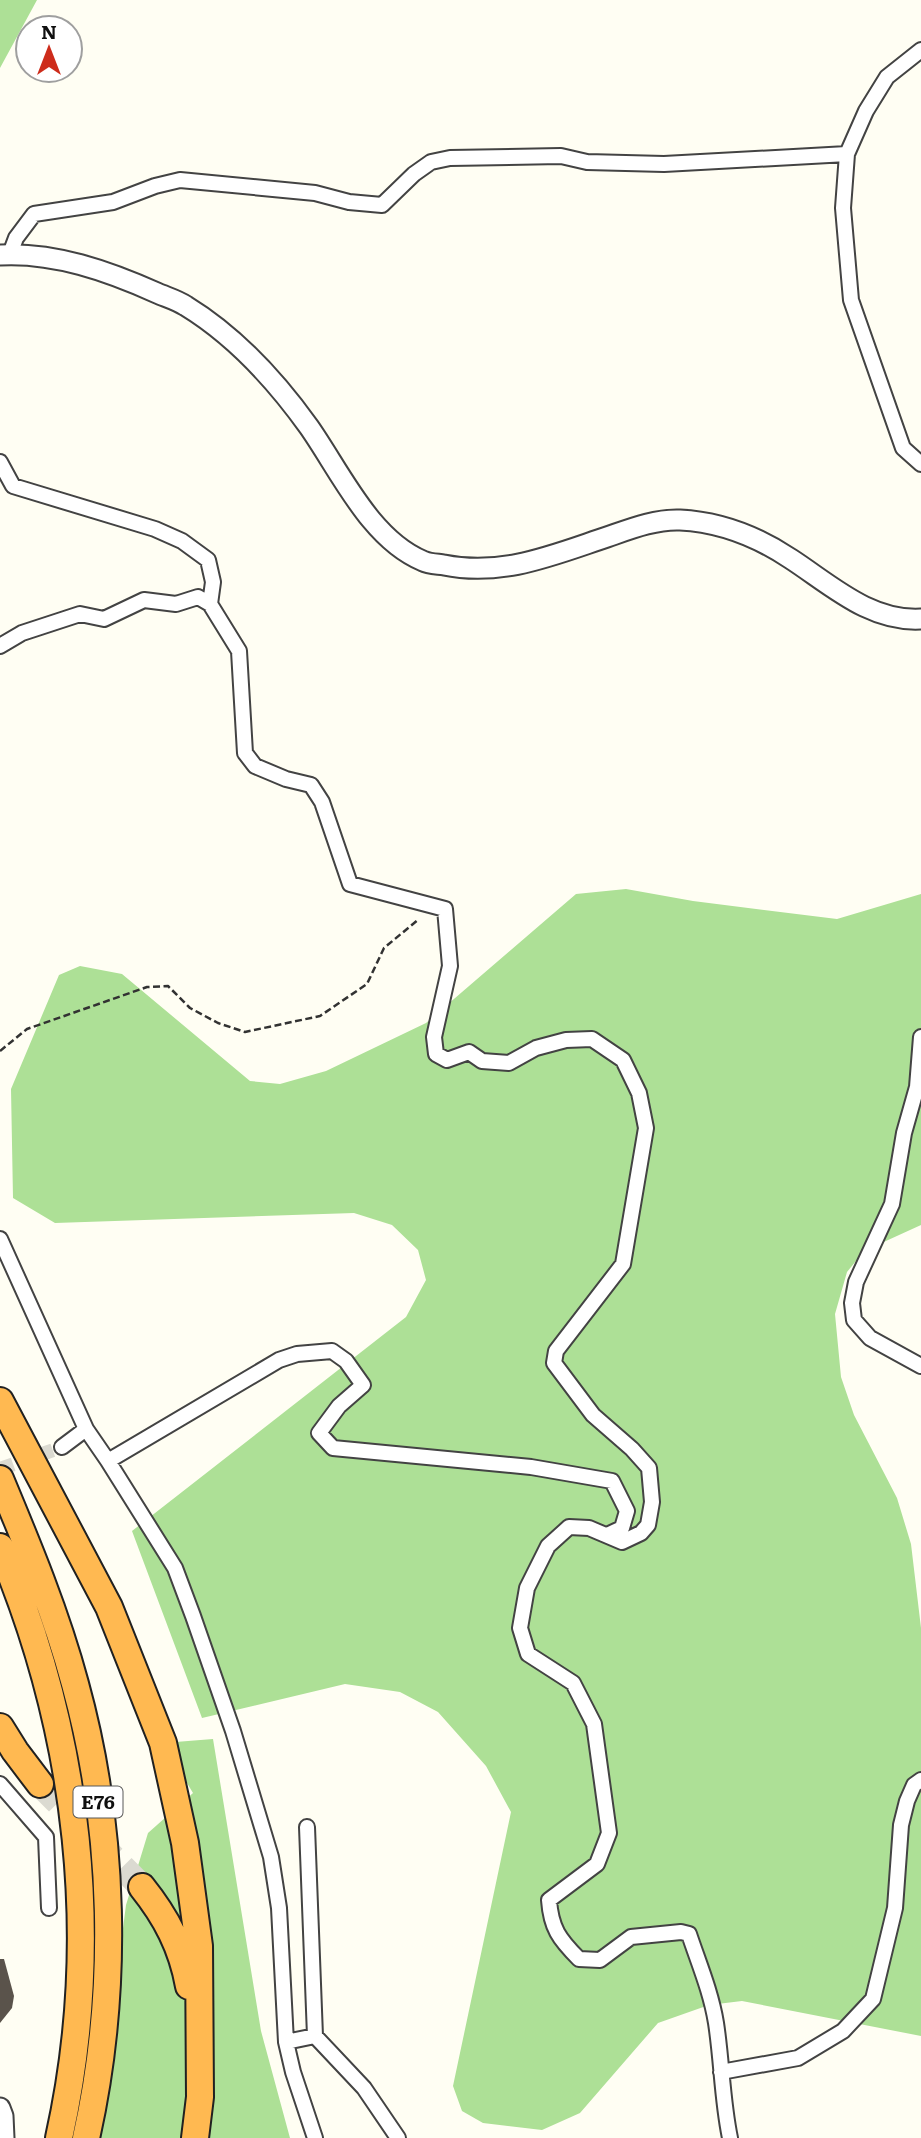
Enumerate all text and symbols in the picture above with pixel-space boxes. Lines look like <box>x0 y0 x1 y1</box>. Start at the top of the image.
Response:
north arrow <box>14 14 84 84</box>
text: N <box>41 17 57 45</box>
road number: E76 <box>74 1786 122 1818</box>

